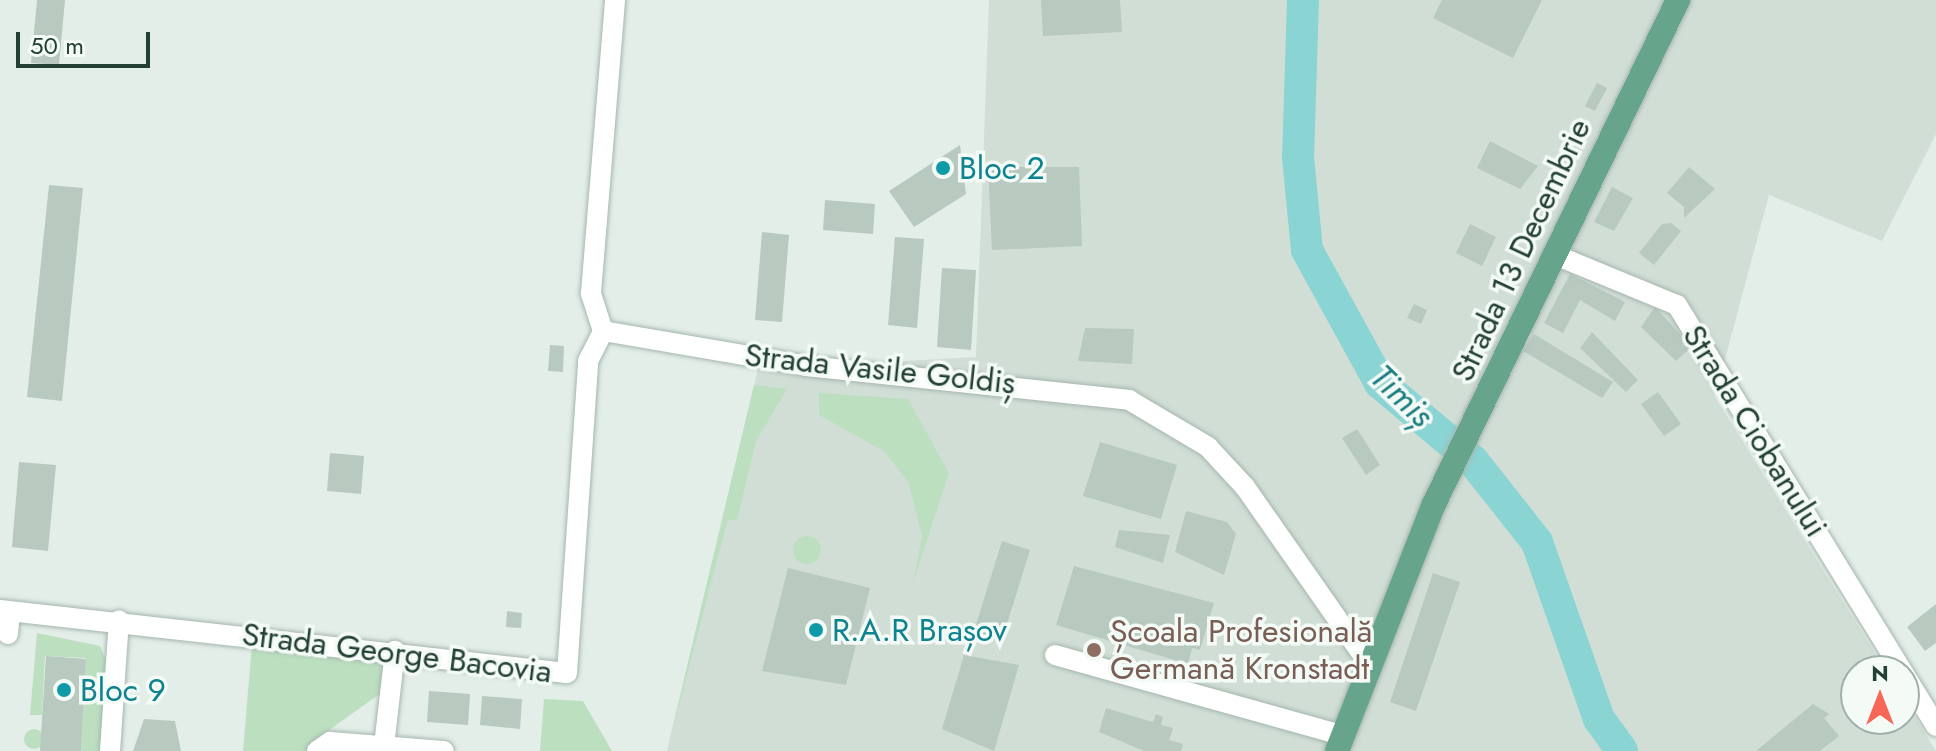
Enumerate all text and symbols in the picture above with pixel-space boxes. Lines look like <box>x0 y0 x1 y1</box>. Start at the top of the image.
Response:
scale bar <box>20 16 154 66</box>
text: 50 m <box>30 28 84 63</box>
street label: Strada 13 Decembrie <box>1443 113 1599 387</box>
place label: Bloc 2 <box>959 149 1045 187</box>
marker: Bloc 2 <box>934 159 952 177</box>
street label: Strada Ciobanului <box>1675 318 1835 544</box>
street label: Strada Vasile Goldiș <box>743 336 1017 402</box>
water label: Timiș <box>1362 356 1442 436</box>
place label: R.A.R Brașov <box>832 611 1007 649</box>
place label: Școala Profesională Germană Kronstadt <box>1110 613 1372 688</box>
street label: Strada George Bacovia <box>240 615 554 691</box>
marker: R.A.R Brașov <box>807 621 825 639</box>
marker: Școala Profesională Germană Kronstadt <box>1085 641 1103 659</box>
north arrow <box>1840 655 1920 735</box>
text: N <box>1871 657 1889 689</box>
place label: Bloc 9 <box>80 671 166 709</box>
marker: Bloc 9 <box>55 681 73 699</box>

